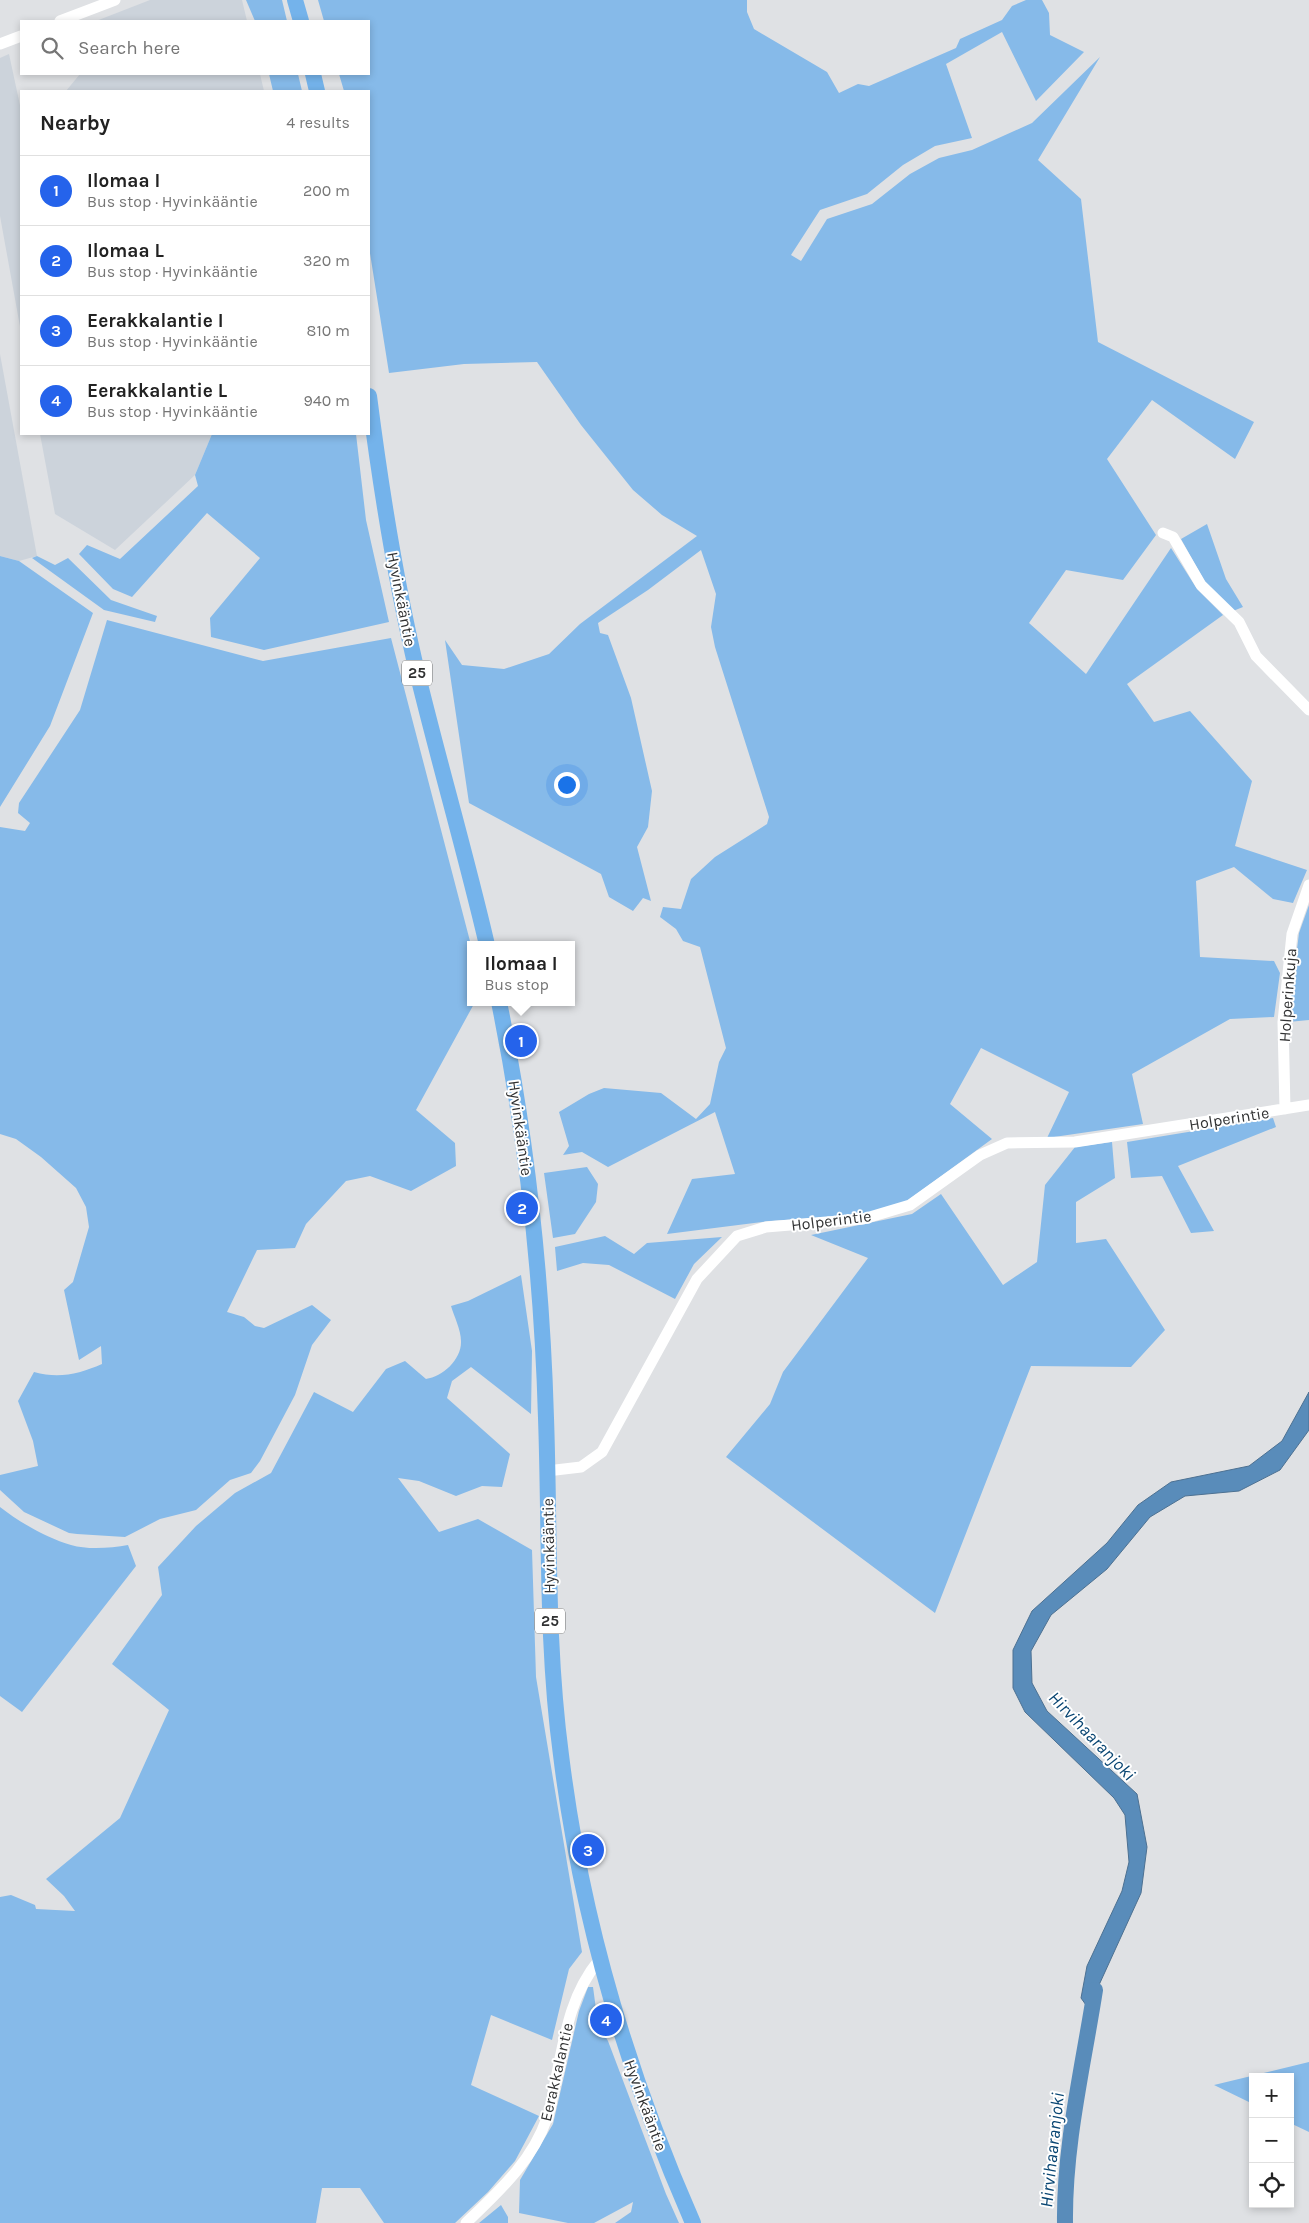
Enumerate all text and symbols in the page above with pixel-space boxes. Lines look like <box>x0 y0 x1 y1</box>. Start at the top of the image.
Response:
search box <box>20 20 370 75</box>
icon: search <box>38 34 66 62</box>
text: Search here <box>78 37 180 59</box>
text: Nearby <box>40 111 110 135</box>
text: 4 results <box>286 113 350 132</box>
text: Ilomaa I <box>87 170 160 192</box>
text: 1 <box>53 181 59 200</box>
text: 200 m <box>303 181 350 200</box>
text: Bus stop · Hyvinkääntie <box>87 192 258 211</box>
text: Ilomaa L <box>87 240 164 262</box>
text: 2 <box>51 251 61 270</box>
text: 320 m <box>303 251 350 270</box>
text: Bus stop · Hyvinkääntie <box>87 262 258 281</box>
text: Eerakkalantie I <box>87 310 224 332</box>
text: 3 <box>51 321 61 340</box>
text: 810 m <box>307 321 350 340</box>
text: Bus stop · Hyvinkääntie <box>87 332 258 351</box>
text: Eerakkalantie L <box>87 380 227 402</box>
text: 4 <box>51 391 61 410</box>
text: 940 m <box>304 391 350 410</box>
text: Bus stop · Hyvinkääntie <box>87 402 258 421</box>
street label: Hyvinkääntie <box>383 550 420 648</box>
road number: 25 <box>402 660 432 686</box>
your location <box>554 772 580 798</box>
popup <box>467 941 575 1006</box>
street label: Holperinkuja <box>1275 947 1300 1043</box>
text: Ilomaa I <box>484 953 558 975</box>
text: Bus stop <box>484 975 549 994</box>
pin: 1 <box>505 1022 537 1060</box>
street label: Hyvinkääntie <box>504 1079 537 1177</box>
street label: Holperintie <box>1188 1103 1270 1134</box>
pin: 2 <box>506 1189 538 1227</box>
street label: Holperintie <box>790 1206 872 1235</box>
street label: Hyvinkääntie <box>538 1498 559 1594</box>
road number: 25 <box>535 1608 565 1634</box>
water label: Hirvihaaranjoki <box>1044 1687 1140 1785</box>
pin: 3 <box>572 1831 604 1869</box>
pin: 4 <box>590 2001 622 2039</box>
street label: Eerakkalantie <box>536 2021 577 2123</box>
street label: Hyvinkääntie <box>620 2057 671 2153</box>
map controls <box>1249 2073 1294 2208</box>
button: + <box>1249 2073 1294 2118</box>
water label: Hirvihaaranjoki <box>1035 2091 1069 2209</box>
button: − <box>1249 2118 1294 2163</box>
button: locate <box>1249 2163 1294 2208</box>

